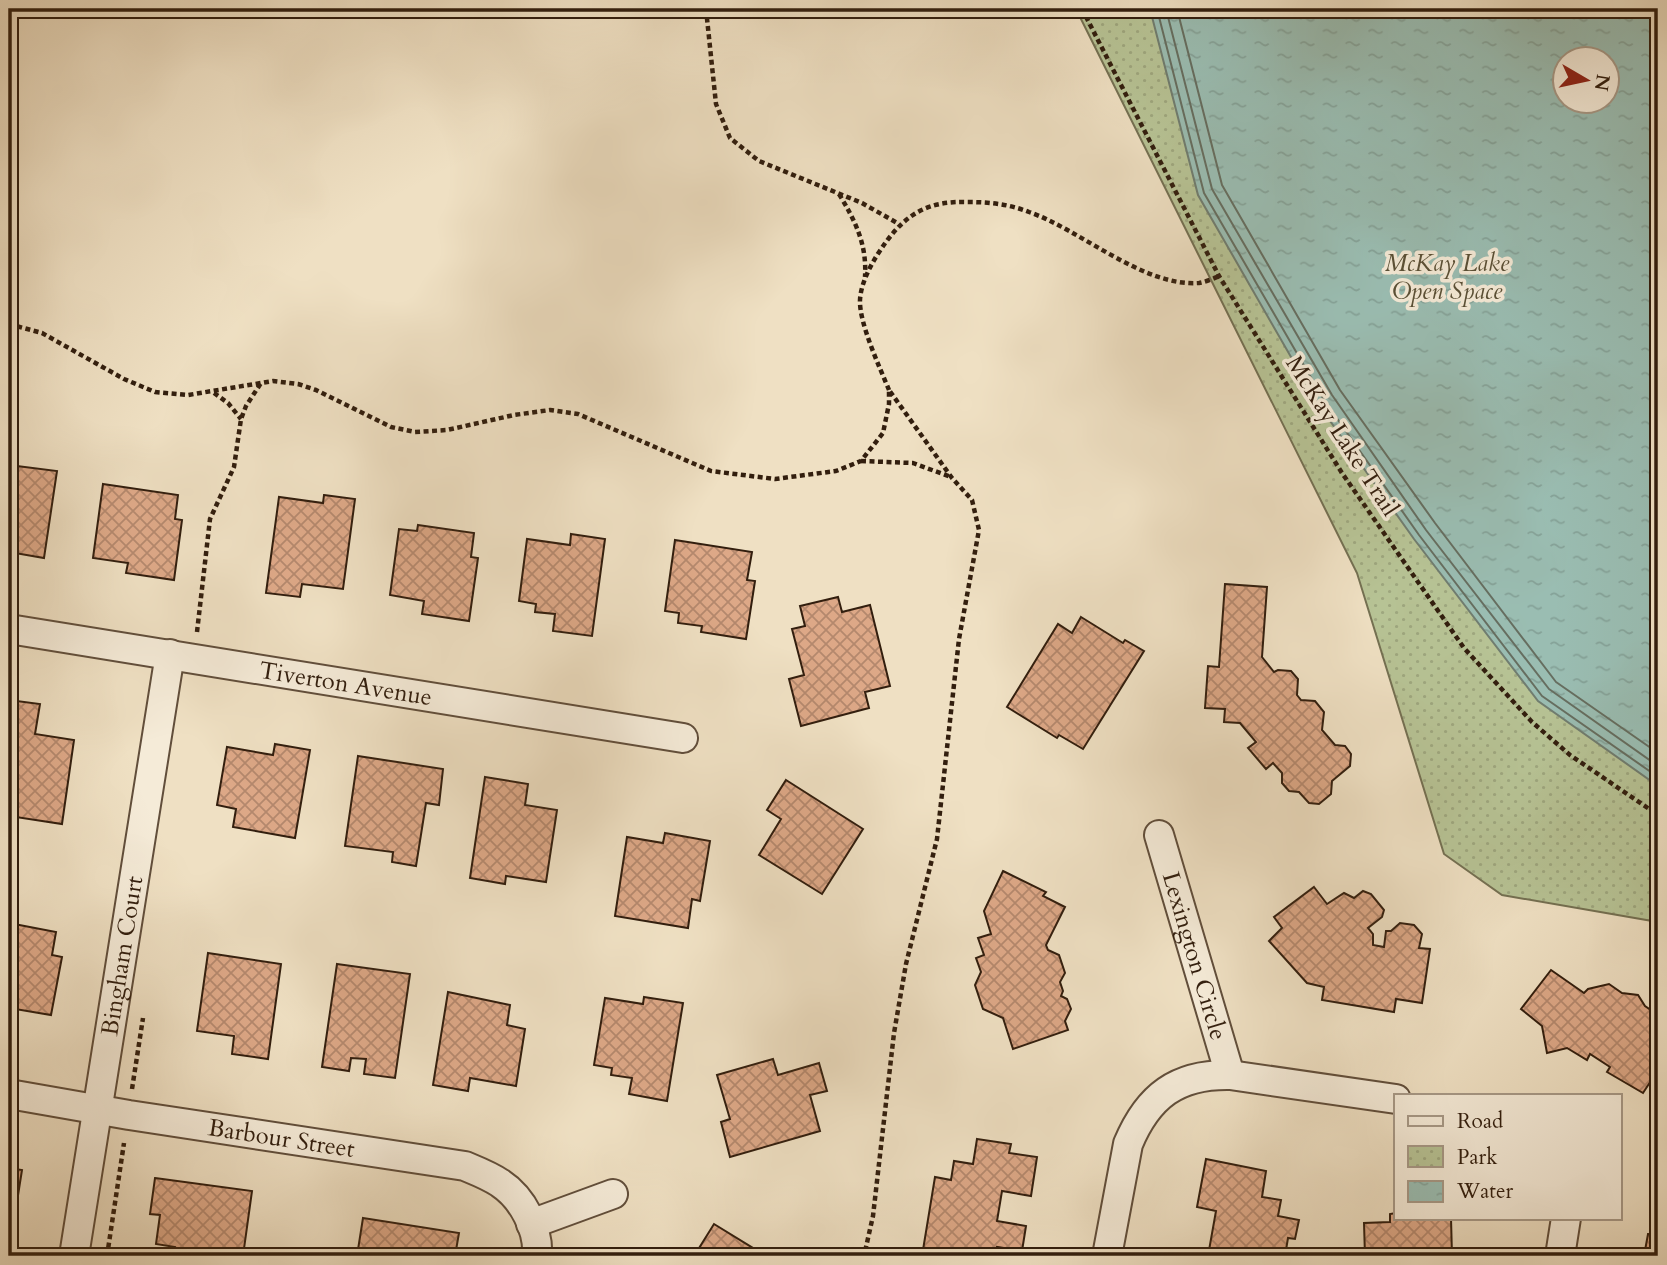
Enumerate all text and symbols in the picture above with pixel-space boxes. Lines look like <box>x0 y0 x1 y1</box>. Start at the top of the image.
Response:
north arrow <box>1552 46 1622 116</box>
text: N <box>1588 72 1616 93</box>
park label: McKay Lake Open Space <box>1385 247 1510 308</box>
street label: McKay Lake Trail <box>1278 349 1406 523</box>
street label: Tiverton Avenue <box>257 653 434 714</box>
street label: Lexington Circle <box>1154 868 1235 1044</box>
street label: Bingham Court <box>93 873 151 1038</box>
legend <box>1394 1094 1622 1220</box>
text: Road <box>1457 1107 1503 1136</box>
street label: Barbour Street <box>206 1111 357 1166</box>
text: Park <box>1457 1143 1498 1172</box>
text: Water <box>1456 1177 1513 1206</box>

